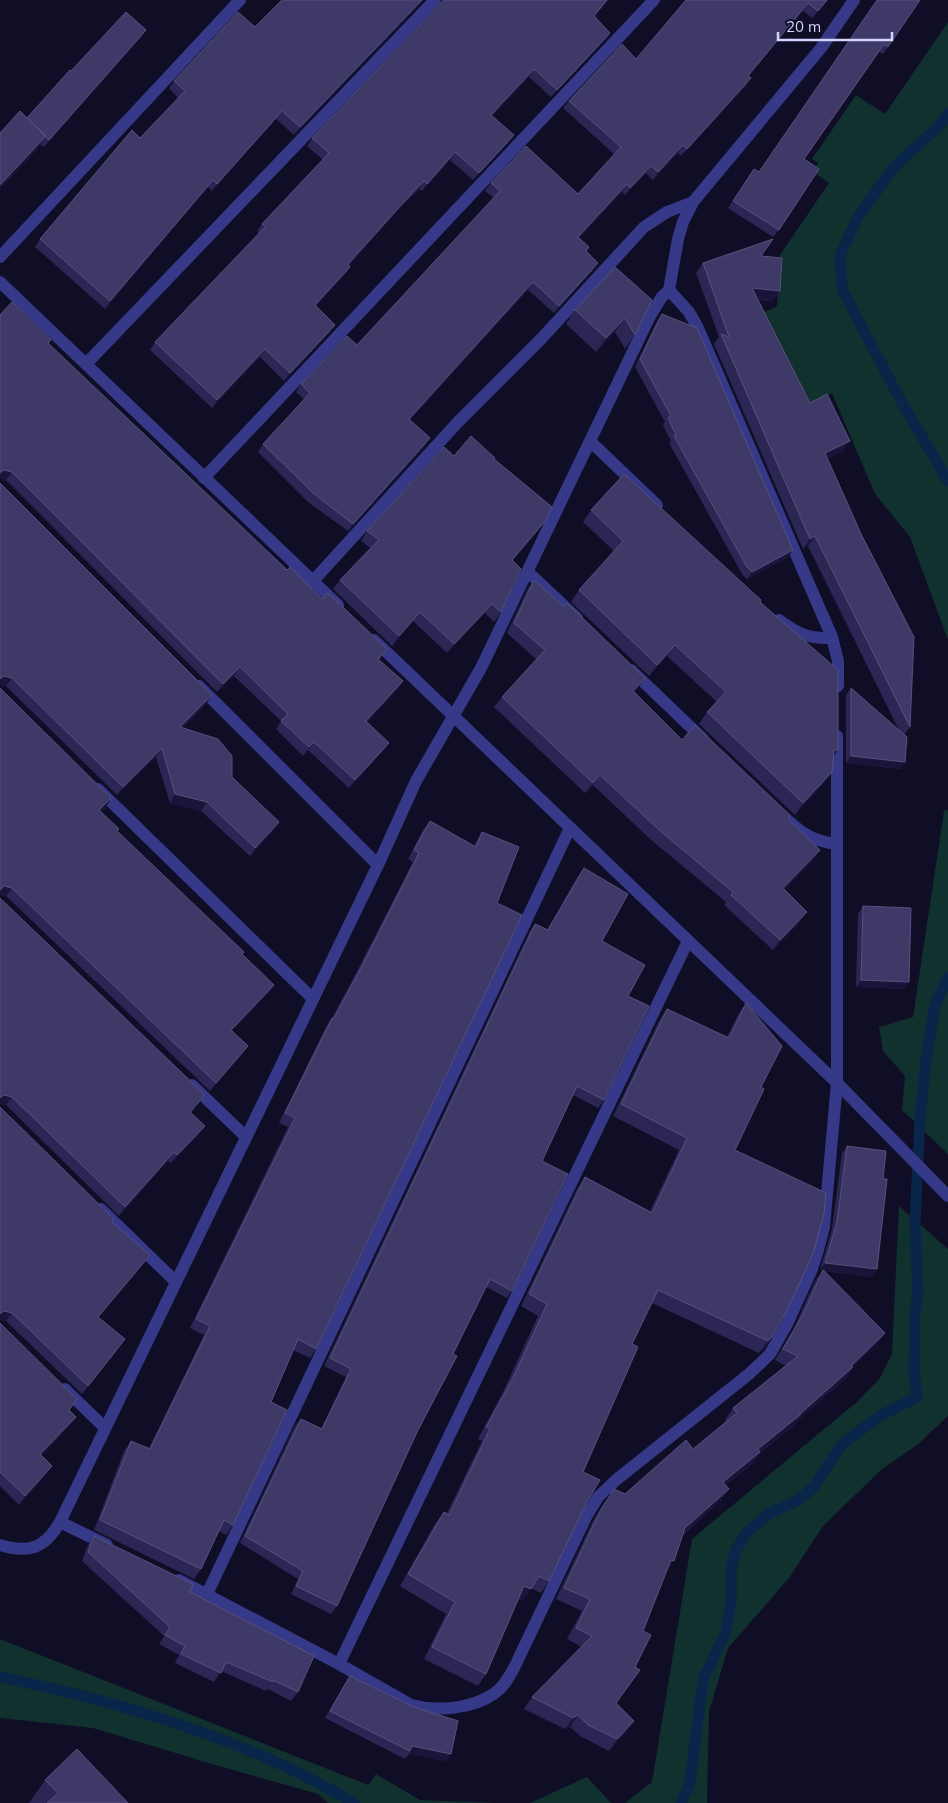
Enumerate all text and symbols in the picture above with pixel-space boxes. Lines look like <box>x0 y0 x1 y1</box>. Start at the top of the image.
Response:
scale bar <box>778 10 892 42</box>
text: 20 m <box>786 17 821 36</box>

